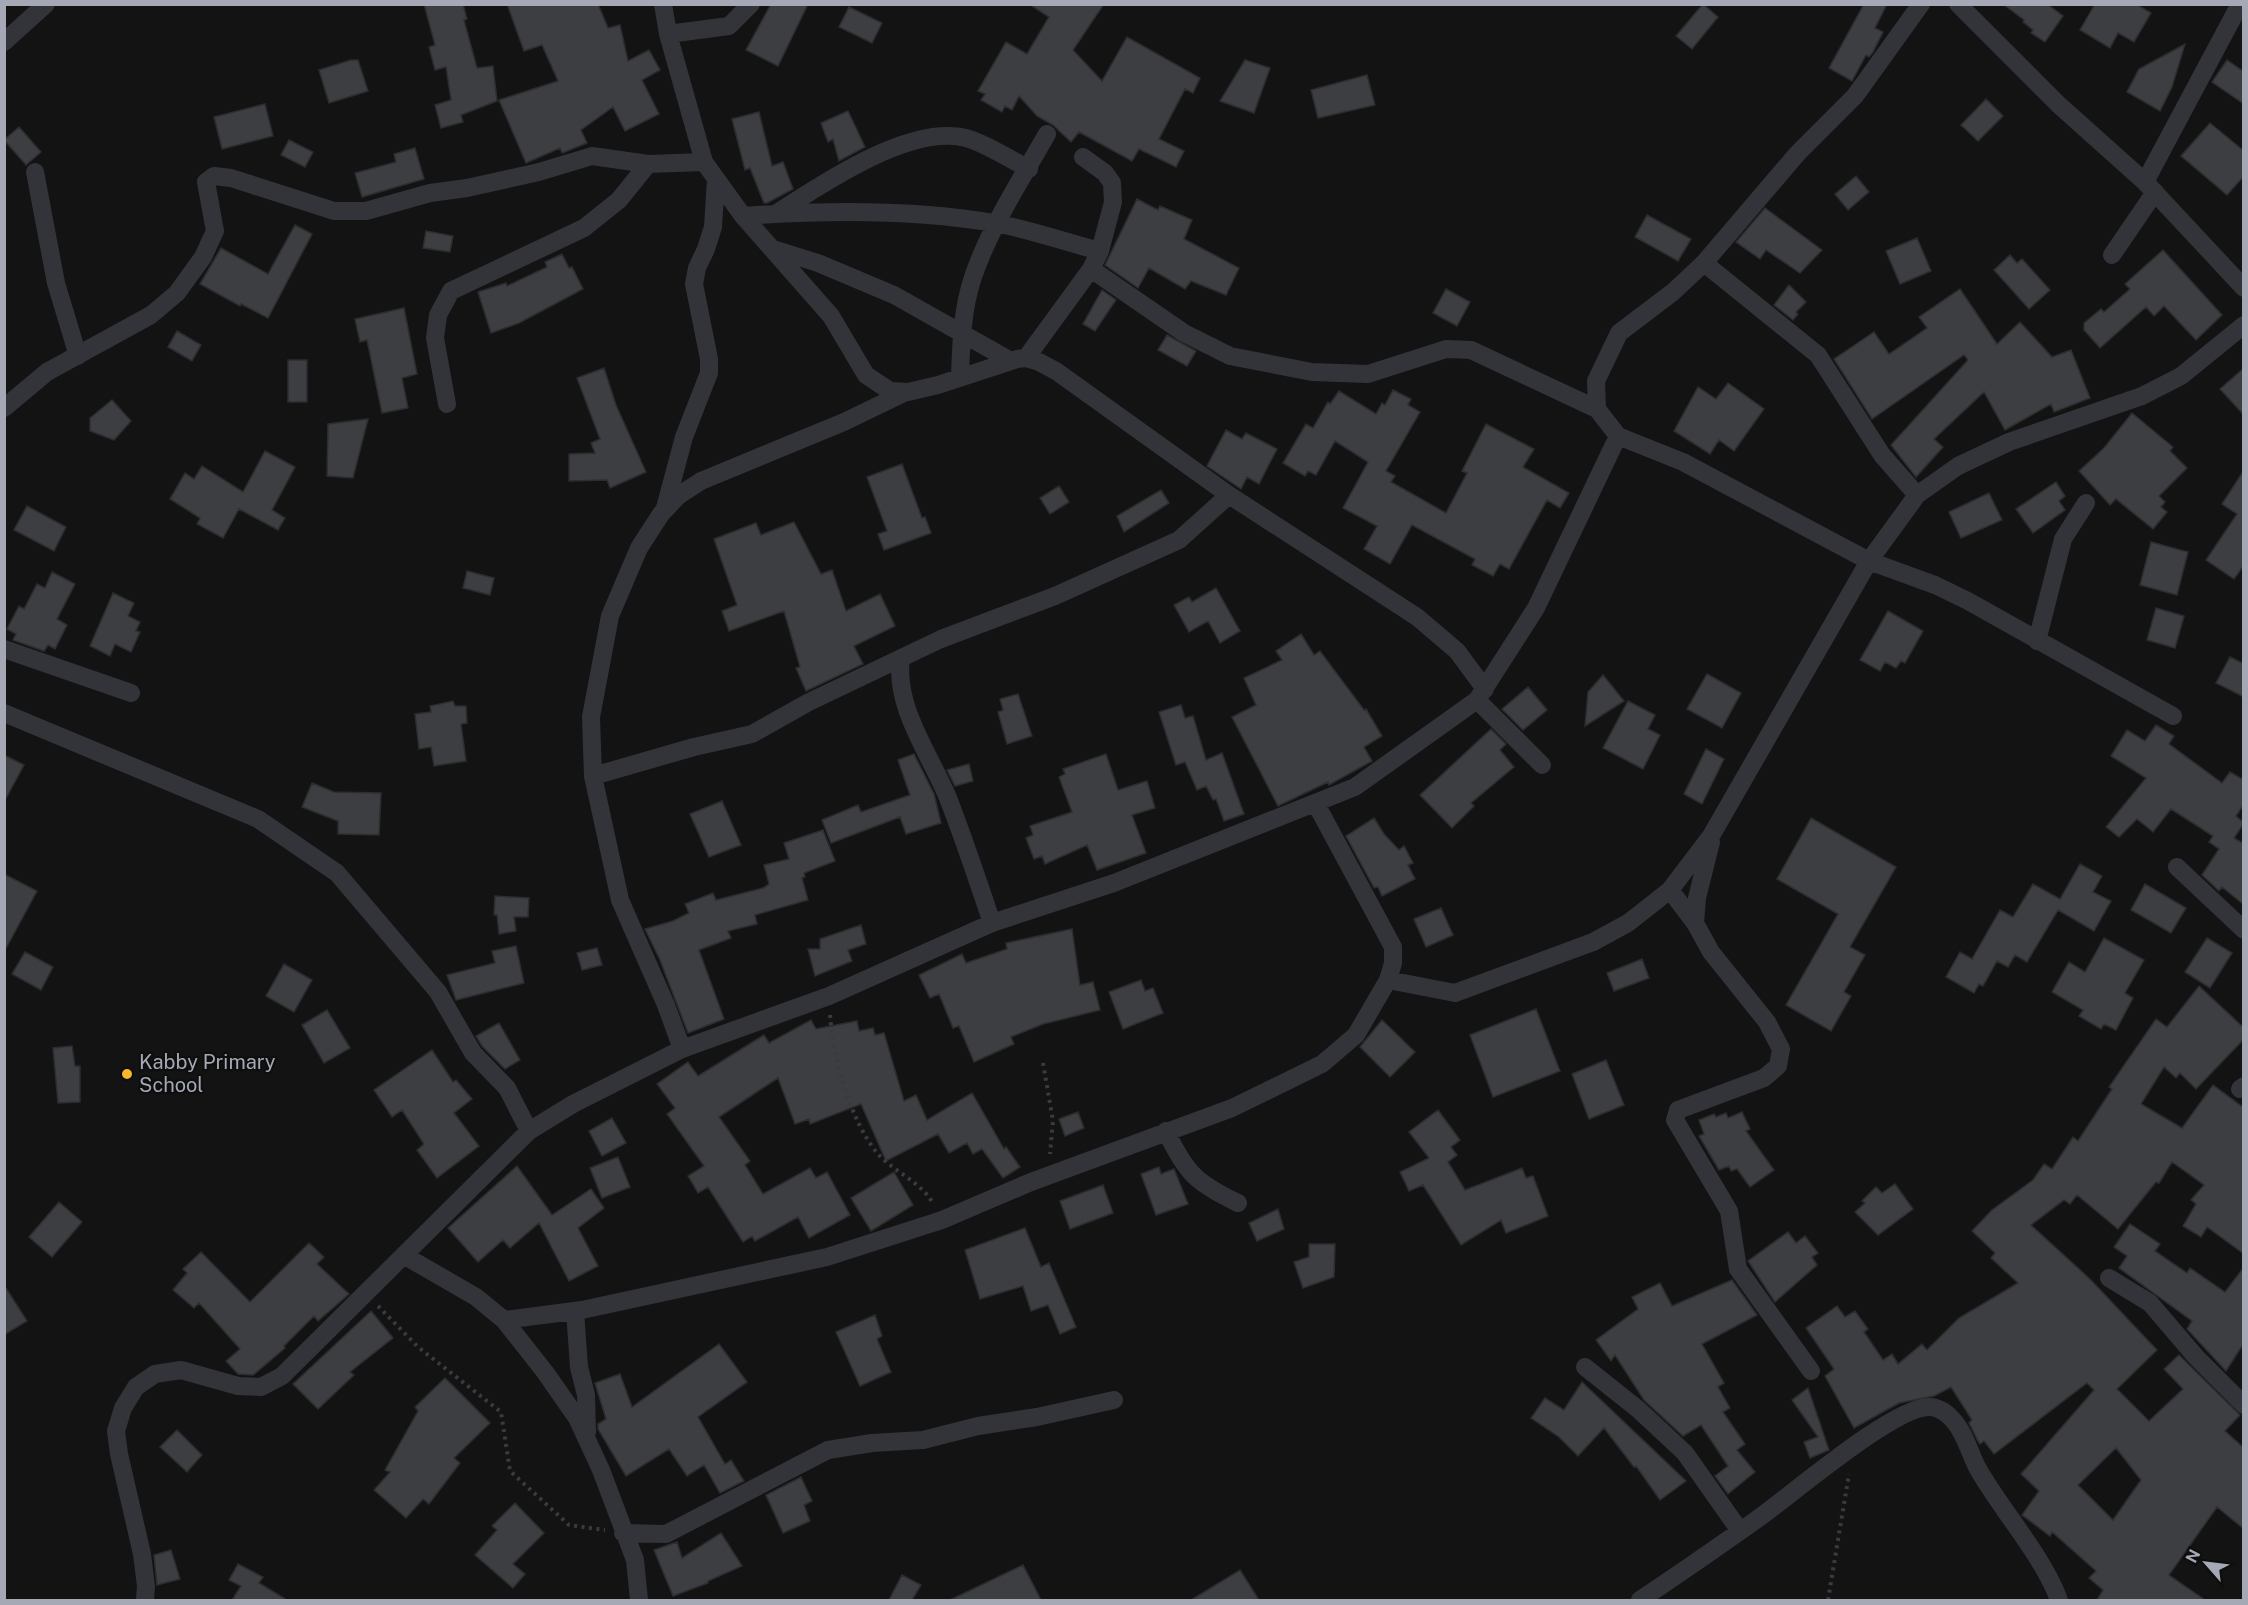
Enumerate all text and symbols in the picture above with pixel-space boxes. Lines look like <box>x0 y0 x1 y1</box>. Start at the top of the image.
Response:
place label: Kabby Primary School <box>139 1050 276 1097</box>
marker: Kabby Primary School <box>120 1067 134 1081</box>
north arrow <box>2176 1533 2236 1593</box>
text: N <box>2182 1546 2205 1566</box>

